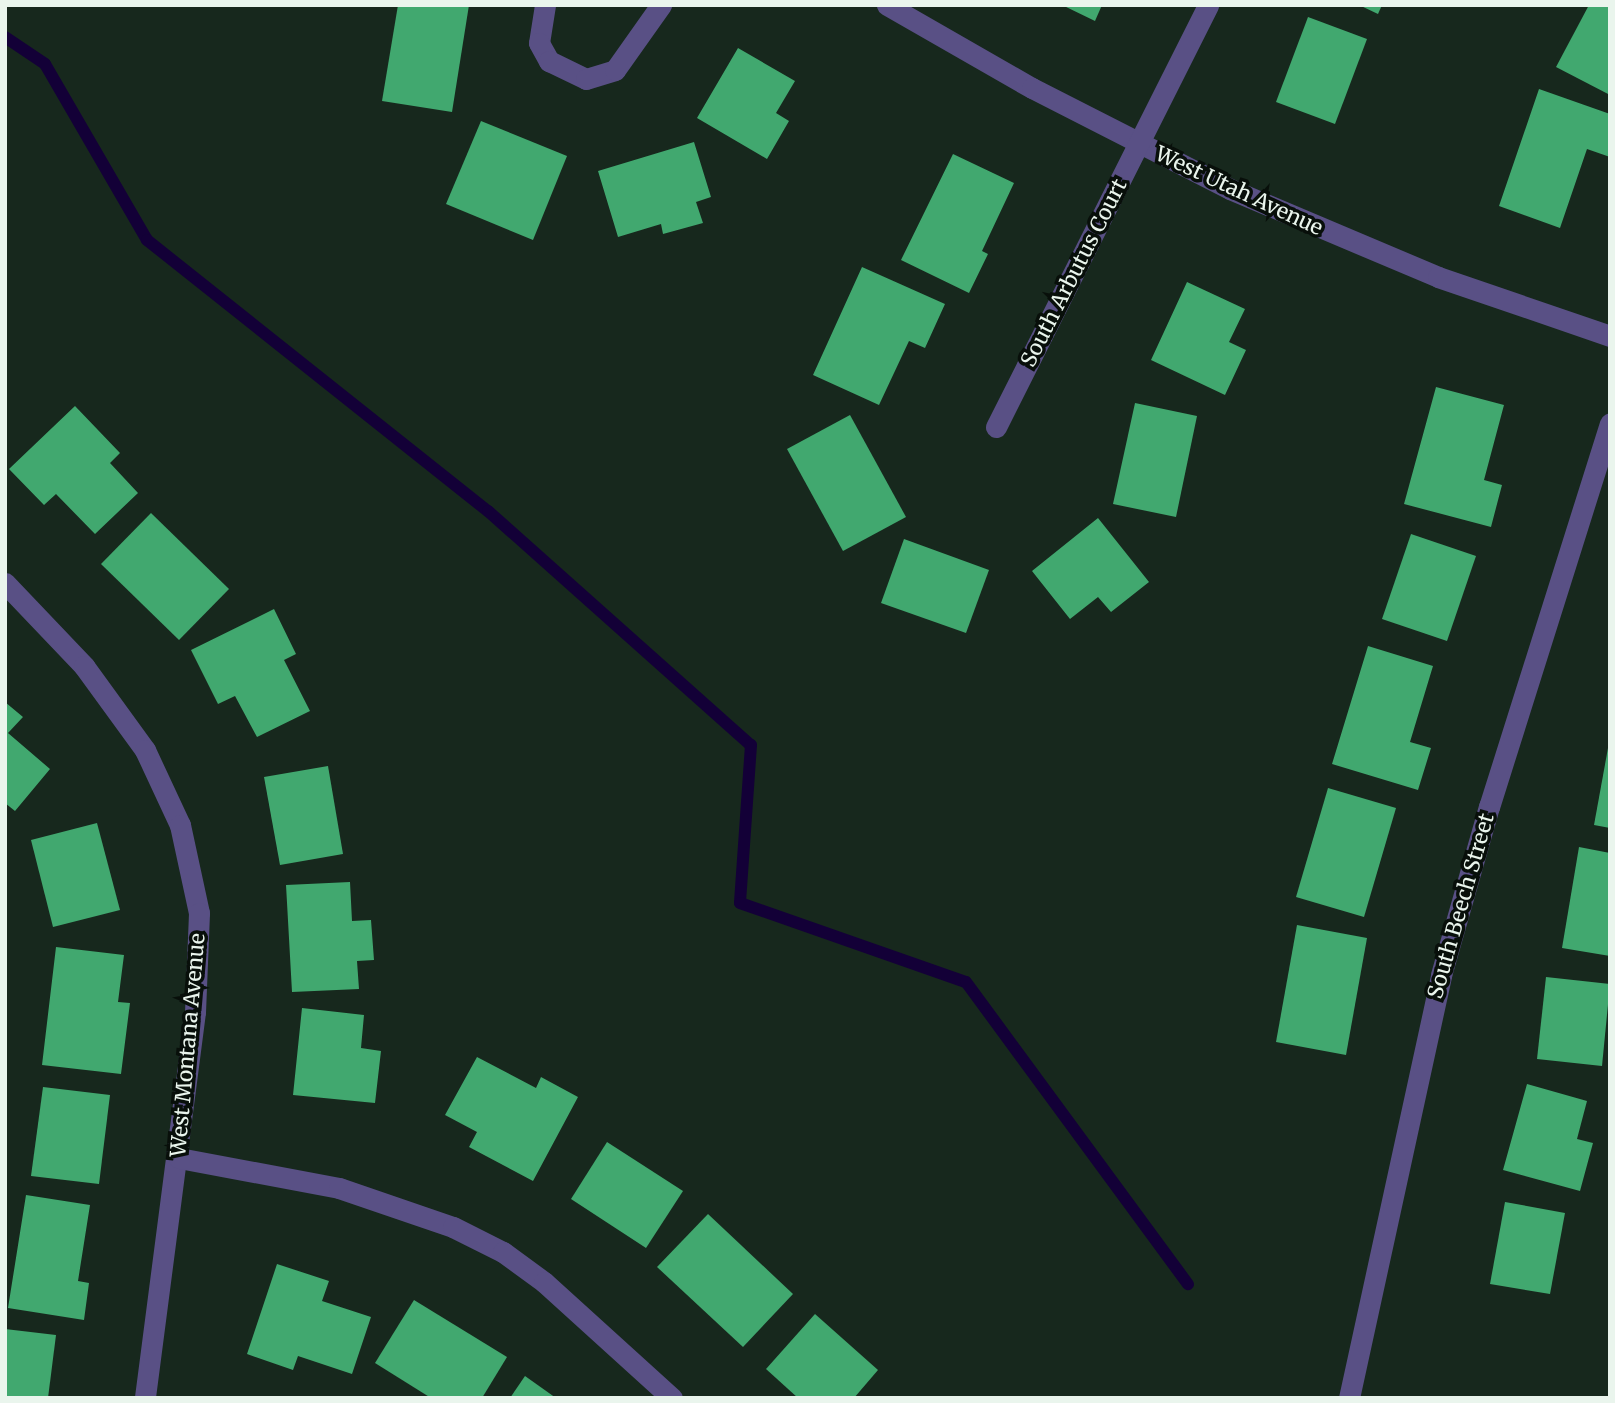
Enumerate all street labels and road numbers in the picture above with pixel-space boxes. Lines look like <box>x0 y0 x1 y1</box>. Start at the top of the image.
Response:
street label: West Utah Avenue <box>1151 141 1327 241</box>
street label: South Arbutus Court <box>1016 175 1132 371</box>
street label: South Beech Street <box>1423 811 1499 1001</box>
street label: West Montana Avenue <box>166 932 210 1158</box>

